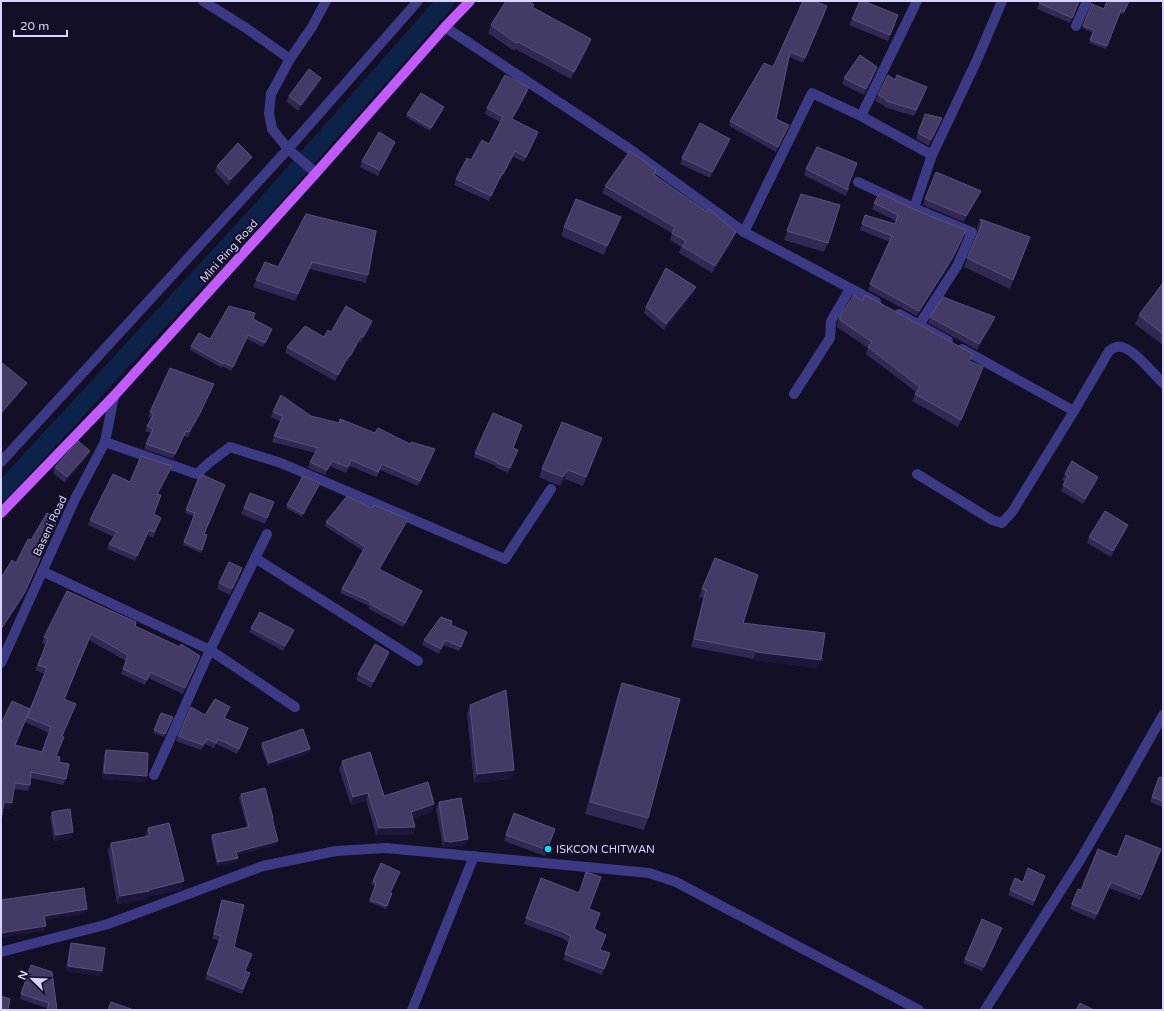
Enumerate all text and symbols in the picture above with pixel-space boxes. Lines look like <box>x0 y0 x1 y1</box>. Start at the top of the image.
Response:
scale bar <box>14 12 67 38</box>
text: 20 m <box>20 19 49 33</box>
street label: Mini Ring Road <box>197 217 261 285</box>
street label: Baseni Road <box>30 494 70 558</box>
place label: ISKCON CHITWAN <box>556 843 655 856</box>
marker: ISKCON CHITWAN <box>543 844 553 854</box>
north arrow <box>12 959 52 999</box>
text: N <box>16 969 31 982</box>

